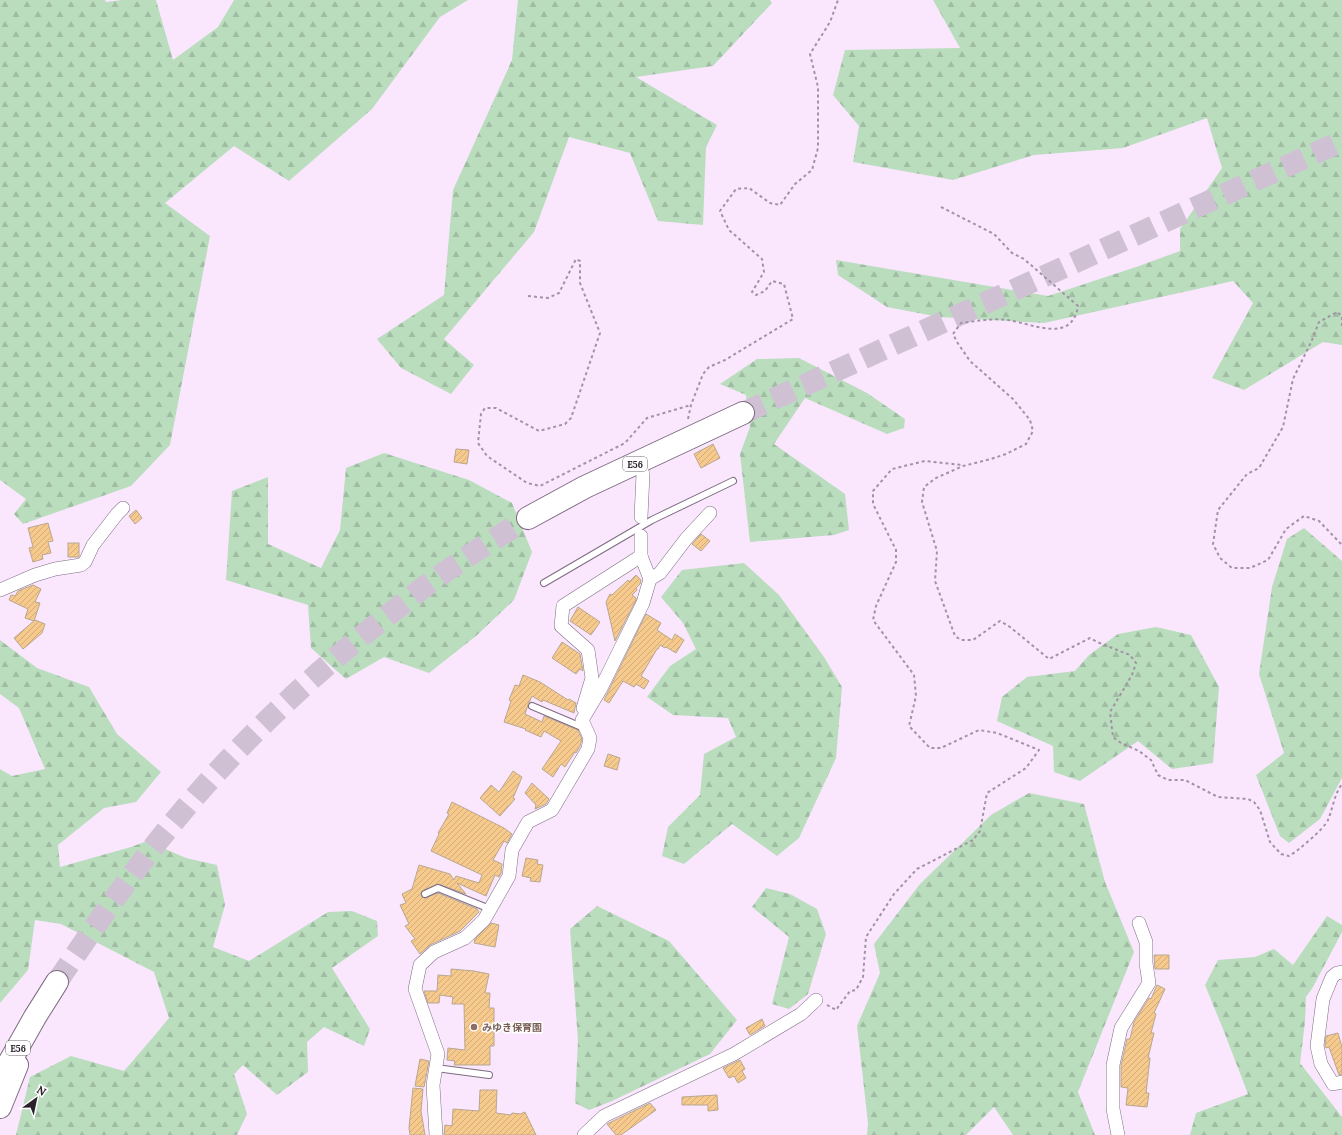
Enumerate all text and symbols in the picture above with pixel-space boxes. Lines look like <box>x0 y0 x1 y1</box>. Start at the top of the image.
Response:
road number: E56 <box>623 457 647 471</box>
place label: みゆき保育園 <box>482 1021 542 1034</box>
marker: みゆき保育園 <box>469 1022 479 1032</box>
road number: E56 <box>6 1041 30 1055</box>
north arrow <box>16 1079 56 1119</box>
text: N <box>34 1082 49 1099</box>

